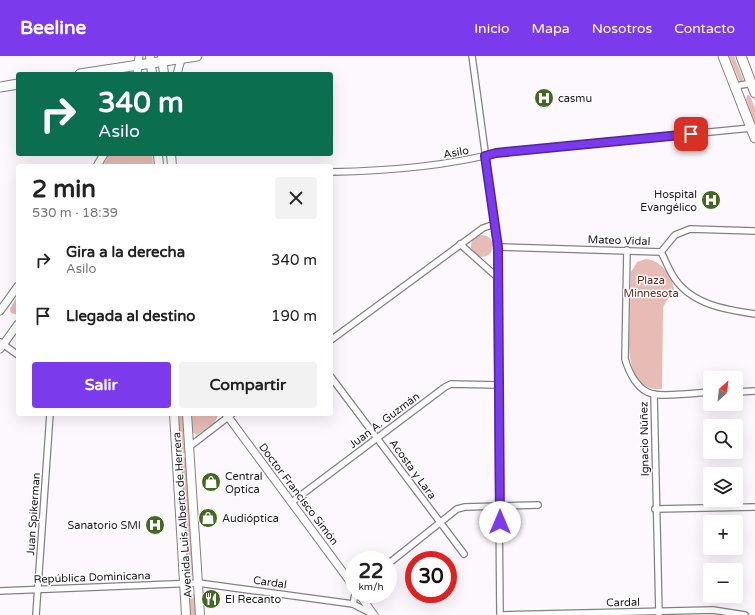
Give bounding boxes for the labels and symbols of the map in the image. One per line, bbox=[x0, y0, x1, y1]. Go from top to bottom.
hospital icon: casmu bbox=[533, 87, 555, 109]
place label: casmu bbox=[558, 92, 592, 105]
pin bbox=[674, 117, 708, 151]
street label: Asilo bbox=[442, 144, 470, 161]
place label: Hospital Evangélico bbox=[640, 188, 697, 214]
hospital icon: Hospital Evangélico bbox=[700, 189, 722, 211]
street label: Mateo Vidal bbox=[587, 233, 651, 248]
park label: Plaza Minnesota bbox=[623, 274, 679, 300]
north arrow bbox=[703, 371, 743, 411]
street label: Juan A. Guzmán bbox=[346, 390, 422, 451]
street label: Ignacio Núñez bbox=[637, 401, 652, 476]
street label: Avenida Luis Alberto de Herrera bbox=[170, 432, 195, 598]
street label: Acosta y Lara bbox=[387, 437, 439, 502]
street label: Doctor Francisco Simón bbox=[256, 441, 341, 548]
place label: Central Optica bbox=[225, 470, 263, 496]
shop icon: Central Optica bbox=[200, 471, 222, 493]
street label: Juan Spikerman bbox=[24, 472, 43, 556]
position arrow bbox=[479, 501, 521, 543]
shop icon: Audióptica bbox=[197, 507, 219, 529]
place label: Audióptica bbox=[222, 512, 279, 525]
hospital icon: Sanatorio SMI bbox=[144, 514, 166, 536]
place label: Sanatorio SMI bbox=[67, 519, 141, 532]
speed limit sign: 30 bbox=[405, 551, 457, 603]
street label: República Dominicana bbox=[33, 569, 151, 586]
street label: Cardal bbox=[252, 574, 288, 591]
restaurant icon: El Recanto bbox=[200, 588, 222, 610]
place label: El Recanto bbox=[225, 593, 281, 606]
street label: Cardal bbox=[606, 596, 640, 609]

